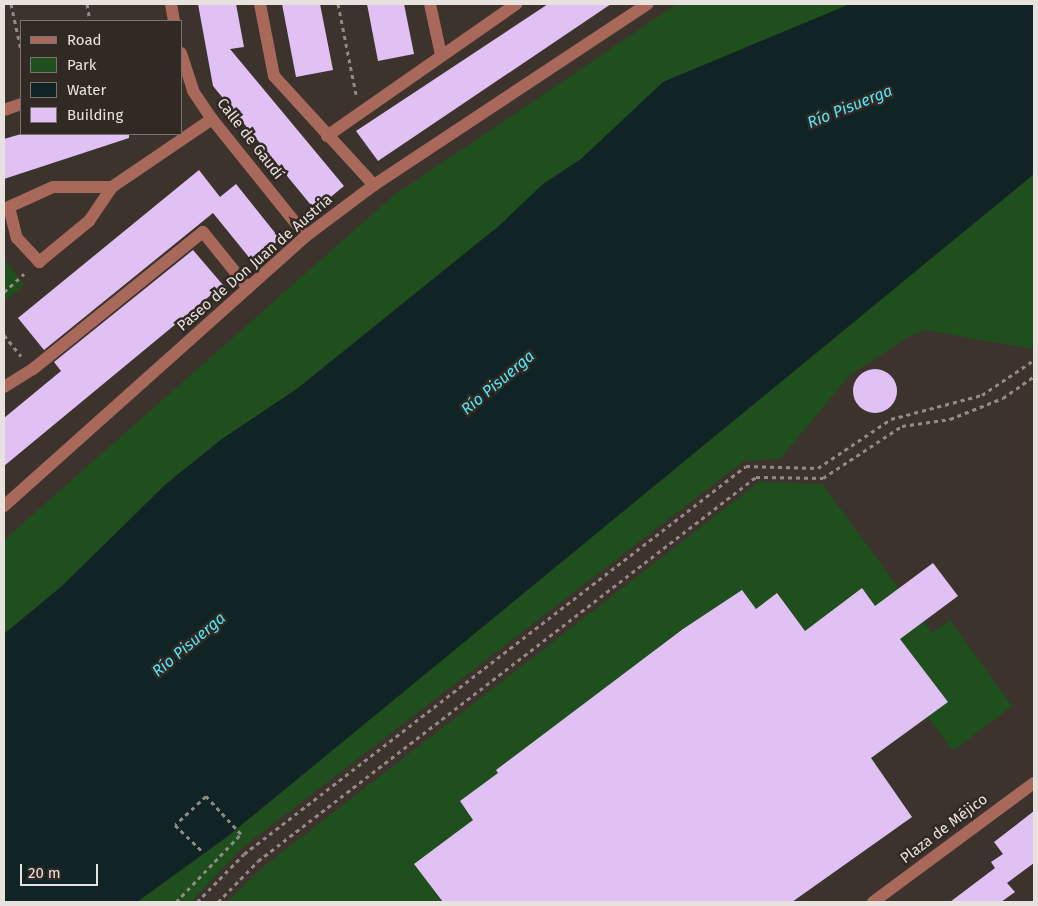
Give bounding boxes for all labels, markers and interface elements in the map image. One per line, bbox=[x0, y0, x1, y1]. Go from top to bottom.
legend bbox=[20, 20, 182, 135]
text: Road bbox=[67, 31, 102, 49]
text: Park bbox=[67, 56, 97, 74]
text: Water bbox=[67, 81, 106, 99]
water label: Río Pisuerga bbox=[805, 81, 895, 133]
street label: Calle de Gaudí bbox=[213, 95, 287, 183]
text: Building bbox=[67, 106, 123, 124]
street label: Paseo de Don Juan de Austria bbox=[174, 191, 336, 335]
water label: Río Pisuerga bbox=[457, 347, 539, 419]
water label: Río Pisuerga bbox=[148, 609, 230, 681]
street label: Plaza de Méjico bbox=[897, 790, 991, 868]
scale bar bbox=[22, 854, 100, 886]
text: 20 m bbox=[28, 864, 61, 882]

